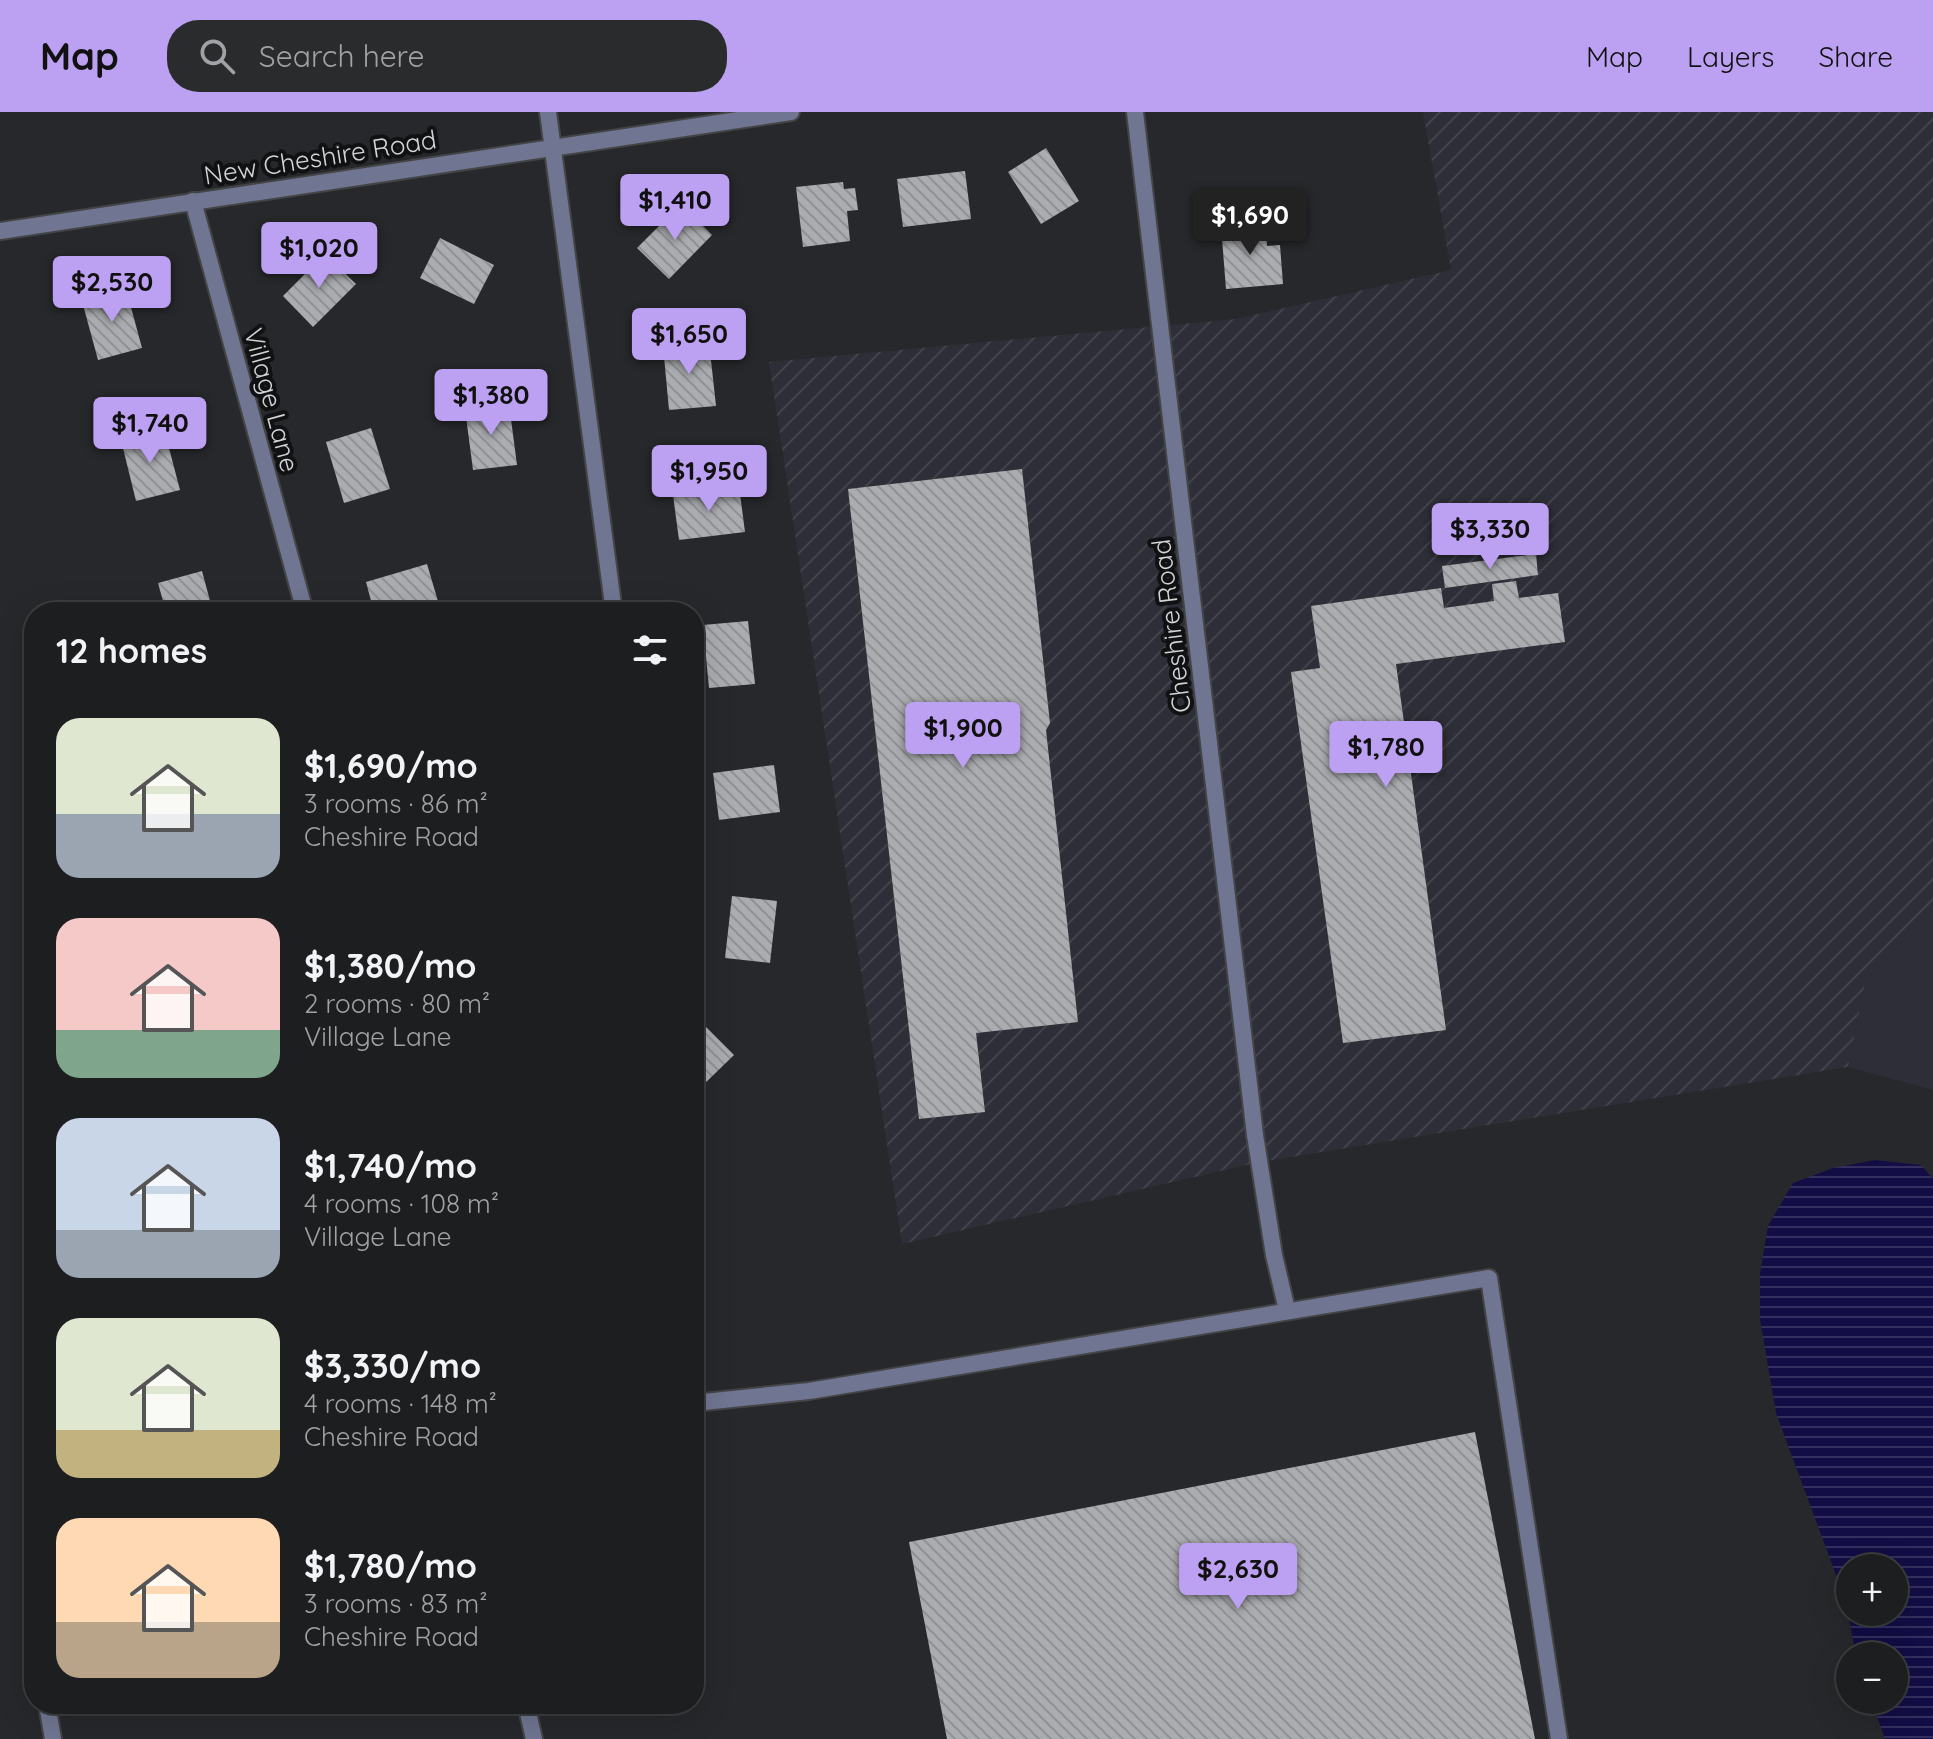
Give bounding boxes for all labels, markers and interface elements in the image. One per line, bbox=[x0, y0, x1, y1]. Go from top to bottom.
search box bbox=[167, 20, 727, 92]
text: Map bbox=[40, 32, 119, 80]
icon: search bbox=[195, 34, 239, 78]
text: Search here bbox=[259, 37, 424, 75]
text: Map bbox=[1586, 39, 1643, 74]
text: Layers bbox=[1687, 39, 1774, 74]
text: Share bbox=[1818, 39, 1893, 74]
street label: New Cheshire Road bbox=[201, 122, 439, 192]
pin: $1,410 bbox=[610, 174, 740, 242]
text: $1,410 bbox=[638, 183, 712, 216]
pin: $1,690 bbox=[1185, 189, 1315, 257]
text: $1,690 bbox=[1211, 198, 1289, 231]
pin: $1,020 bbox=[254, 222, 384, 290]
text: $1,020 bbox=[279, 231, 359, 264]
pin: $2,530 bbox=[47, 256, 177, 324]
text: $2,530 bbox=[71, 265, 153, 298]
pin: $1,650 bbox=[624, 308, 754, 376]
text: $1,650 bbox=[650, 317, 728, 350]
street label: Village Lane bbox=[237, 325, 307, 475]
pin: $1,380 bbox=[426, 369, 556, 437]
text: $1,380 bbox=[453, 378, 529, 411]
pin: $1,740 bbox=[85, 397, 215, 465]
text: $1,740 bbox=[111, 406, 189, 439]
pin: $1,950 bbox=[644, 445, 774, 513]
text: $1,950 bbox=[670, 454, 748, 487]
pin: $3,330 bbox=[1425, 503, 1555, 571]
text: $3,330 bbox=[1450, 512, 1530, 545]
street label: Cheshire Road bbox=[1144, 537, 1198, 715]
icon: filters bbox=[628, 628, 672, 672]
text: 12 homes bbox=[56, 629, 207, 672]
pin: $1,900 bbox=[898, 702, 1028, 770]
text: $1,900 bbox=[923, 711, 1003, 744]
pin: $1,780 bbox=[1321, 721, 1451, 789]
text: $1,780 bbox=[1347, 730, 1425, 763]
text: $1,690/mo bbox=[304, 744, 478, 787]
icon: home bbox=[120, 750, 216, 846]
text: 3 rooms · 86 m² bbox=[304, 787, 488, 820]
text: Cheshire Road bbox=[304, 820, 479, 853]
text: $1,380/mo bbox=[304, 944, 477, 987]
icon: home bbox=[120, 950, 216, 1046]
text: 2 rooms · 80 m² bbox=[304, 987, 490, 1020]
text: Village Lane bbox=[304, 1020, 451, 1053]
text: $1,740/mo bbox=[304, 1144, 477, 1187]
icon: home bbox=[120, 1150, 216, 1246]
text: 4 rooms · 108 m² bbox=[304, 1187, 499, 1220]
text: Village Lane bbox=[304, 1220, 451, 1253]
text: $3,330/mo bbox=[304, 1344, 481, 1387]
icon: home bbox=[120, 1350, 216, 1446]
text: 4 rooms · 148 m² bbox=[304, 1387, 497, 1420]
text: Cheshire Road bbox=[304, 1420, 479, 1453]
pin: $2,630 bbox=[1173, 1543, 1303, 1611]
text: $1,780/mo bbox=[304, 1544, 477, 1587]
icon: home bbox=[120, 1550, 216, 1646]
text: $2,630 bbox=[1197, 1552, 1279, 1585]
map controls bbox=[1836, 1554, 1908, 1714]
button: + bbox=[1836, 1554, 1908, 1626]
text: 3 rooms · 83 m² bbox=[304, 1587, 487, 1620]
text: Cheshire Road bbox=[304, 1620, 479, 1653]
button: − bbox=[1836, 1642, 1908, 1714]

